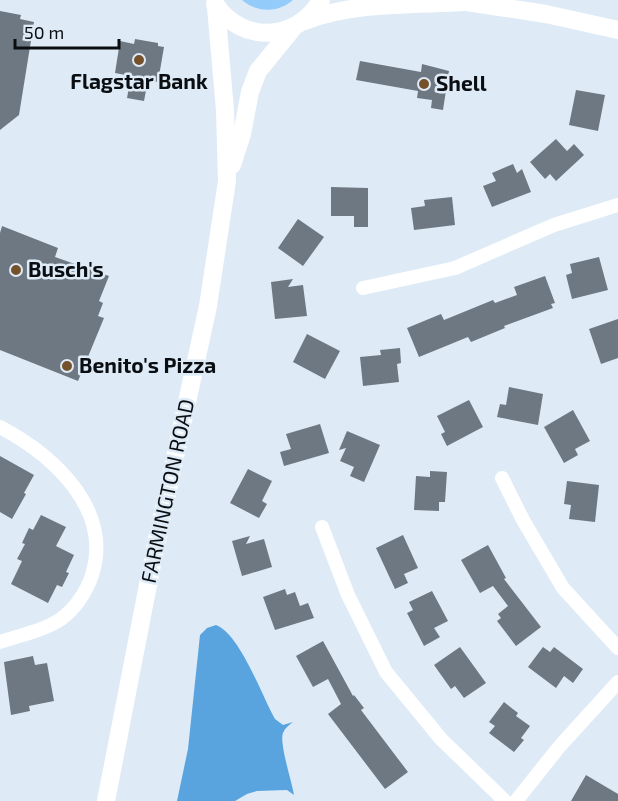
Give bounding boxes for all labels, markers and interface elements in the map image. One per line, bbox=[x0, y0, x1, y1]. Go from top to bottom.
scale bar bbox=[15, 12, 118, 50]
text: 50 m bbox=[24, 21, 64, 43]
marker: Flagstar Bank bbox=[132, 53, 146, 67]
place label: Flagstar Bank bbox=[70, 68, 208, 93]
place label: Shell bbox=[436, 70, 487, 95]
marker: Shell bbox=[417, 77, 431, 91]
place label: Busch's bbox=[28, 256, 104, 281]
marker: Busch's bbox=[9, 263, 23, 277]
place label: Benito's Pizza bbox=[79, 352, 216, 377]
marker: Benito's Pizza bbox=[60, 359, 74, 373]
street label: FARMINGTON ROAD bbox=[135, 396, 198, 585]

